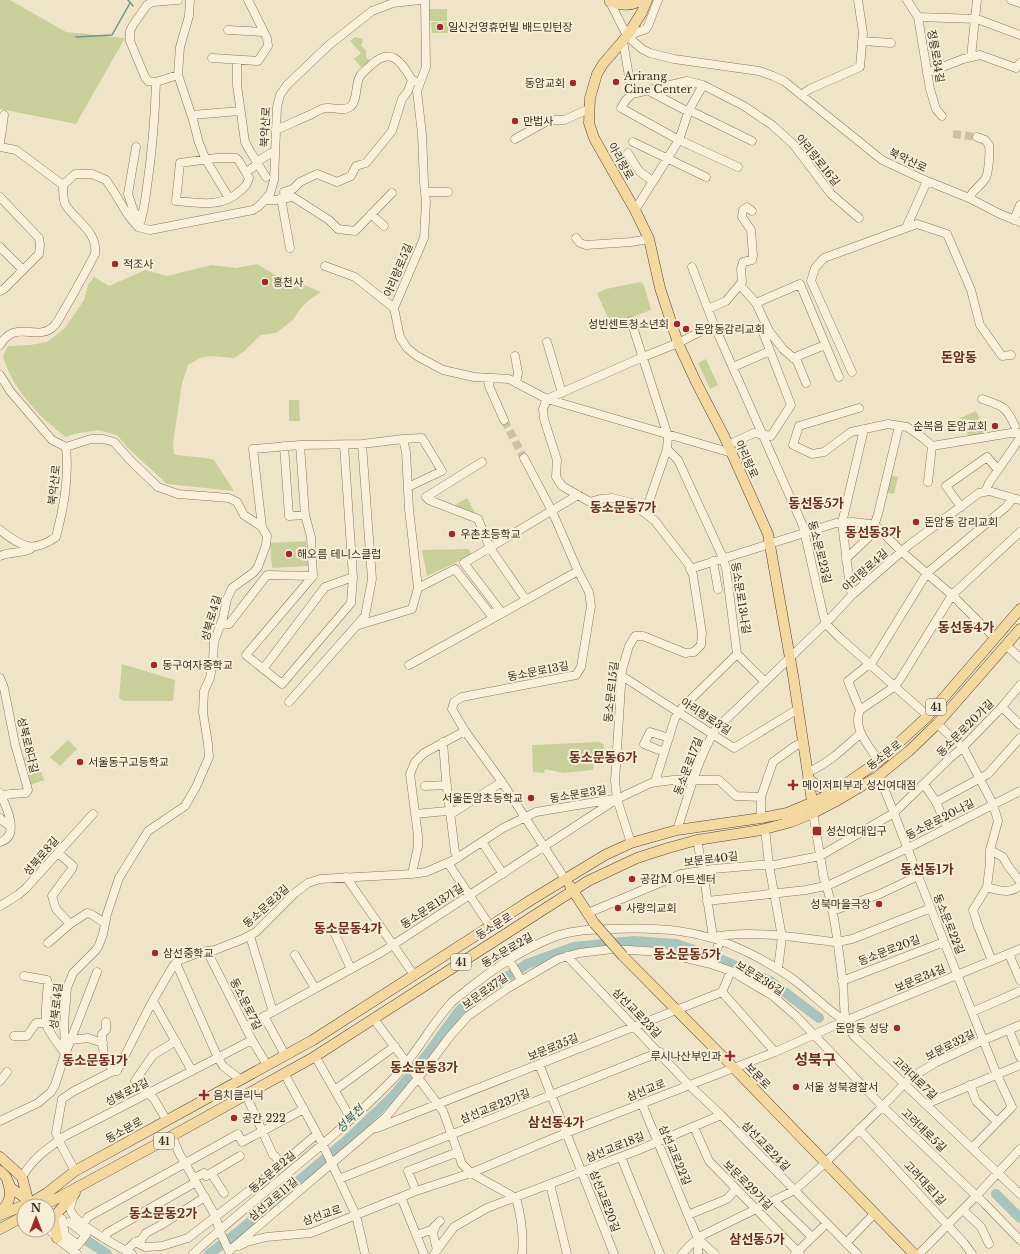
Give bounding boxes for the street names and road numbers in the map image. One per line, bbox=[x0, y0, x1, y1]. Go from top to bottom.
street label: 정릉로34길 bbox=[924, 28, 948, 84]
street label: 북악산로 bbox=[257, 106, 273, 148]
street label: 아리랑로16길 bbox=[793, 131, 843, 189]
street label: 아리랑로 bbox=[605, 140, 637, 182]
street label: 북악산로 bbox=[887, 145, 929, 175]
street label: 아리랑로5길 bbox=[380, 241, 416, 299]
street label: 아리랑로 bbox=[732, 438, 762, 480]
street label: 북악산로 bbox=[45, 464, 63, 506]
street label: 동소문로23길 bbox=[805, 519, 835, 585]
street label: 아리랑로4길 bbox=[839, 546, 891, 594]
street label: 동소문로13나길 bbox=[728, 561, 754, 635]
street label: 성북로4길 bbox=[198, 594, 224, 642]
street label: 동소문로13길 bbox=[506, 658, 570, 684]
street label: 동소문로15길 bbox=[601, 661, 621, 723]
street label: 아리랑로3길 bbox=[678, 695, 734, 737]
street label: 동소문로20가길 bbox=[933, 696, 997, 760]
road number: 41 bbox=[926, 699, 946, 715]
street label: 성북로8다길 bbox=[14, 716, 42, 774]
street label: 동소문로17길 bbox=[671, 735, 705, 797]
street label: 동소문로 bbox=[864, 737, 904, 773]
street label: 동소문로3길 bbox=[549, 783, 607, 805]
street label: 동소문로20나길 bbox=[903, 796, 977, 842]
street label: 성북로8길 bbox=[20, 834, 62, 878]
street label: 보문로40길 bbox=[683, 849, 739, 869]
street label: 동소문로13가길 bbox=[398, 880, 466, 932]
street label: 동소문로3길 bbox=[240, 882, 292, 930]
street label: 동소문로22길 bbox=[930, 892, 968, 956]
street label: 동소문로 bbox=[473, 909, 515, 943]
street label: 동소문로2길 bbox=[479, 930, 535, 970]
street label: 동소문로20길 bbox=[856, 932, 922, 968]
road number: 41 bbox=[451, 954, 471, 970]
street label: 보문로36길 bbox=[733, 958, 787, 998]
street label: 보문로34길 bbox=[893, 961, 947, 995]
street label: 보문로37길 bbox=[459, 970, 511, 1012]
street label: 동소문로7길 bbox=[227, 976, 265, 1032]
street label: 성북로4길 bbox=[47, 982, 65, 1030]
street label: 삼선교로23길 bbox=[610, 985, 664, 1041]
street label: 보문로32길 bbox=[923, 1026, 977, 1064]
street label: 보문로35길 bbox=[526, 1030, 580, 1064]
street label: 고려대로7길 bbox=[890, 1053, 940, 1103]
street label: 보문로 bbox=[742, 1060, 774, 1092]
street label: 성북로2길 bbox=[103, 1075, 151, 1109]
street label: 삼선교로 bbox=[625, 1076, 667, 1104]
street label: 삼선교로23가길 bbox=[458, 1086, 532, 1126]
street label: 고려대로5길 bbox=[899, 1105, 949, 1155]
street label: 동소문로 bbox=[103, 1114, 145, 1146]
street label: 삼선교로24길 bbox=[739, 1118, 793, 1174]
street label: 삼선교로22길 bbox=[656, 1123, 694, 1187]
street label: 삼선교로18길 bbox=[584, 1129, 646, 1165]
road number: 41 bbox=[154, 1133, 174, 1149]
street label: 동소문로2길 bbox=[246, 1148, 298, 1196]
street label: 보문로29가길 bbox=[720, 1157, 776, 1213]
street label: 고려대로1길 bbox=[901, 1158, 949, 1208]
street label: 삼선교로20길 bbox=[587, 1168, 623, 1234]
street label: 삼선교로11길 bbox=[245, 1174, 301, 1224]
street label: 삼선교로 bbox=[301, 1202, 343, 1228]

